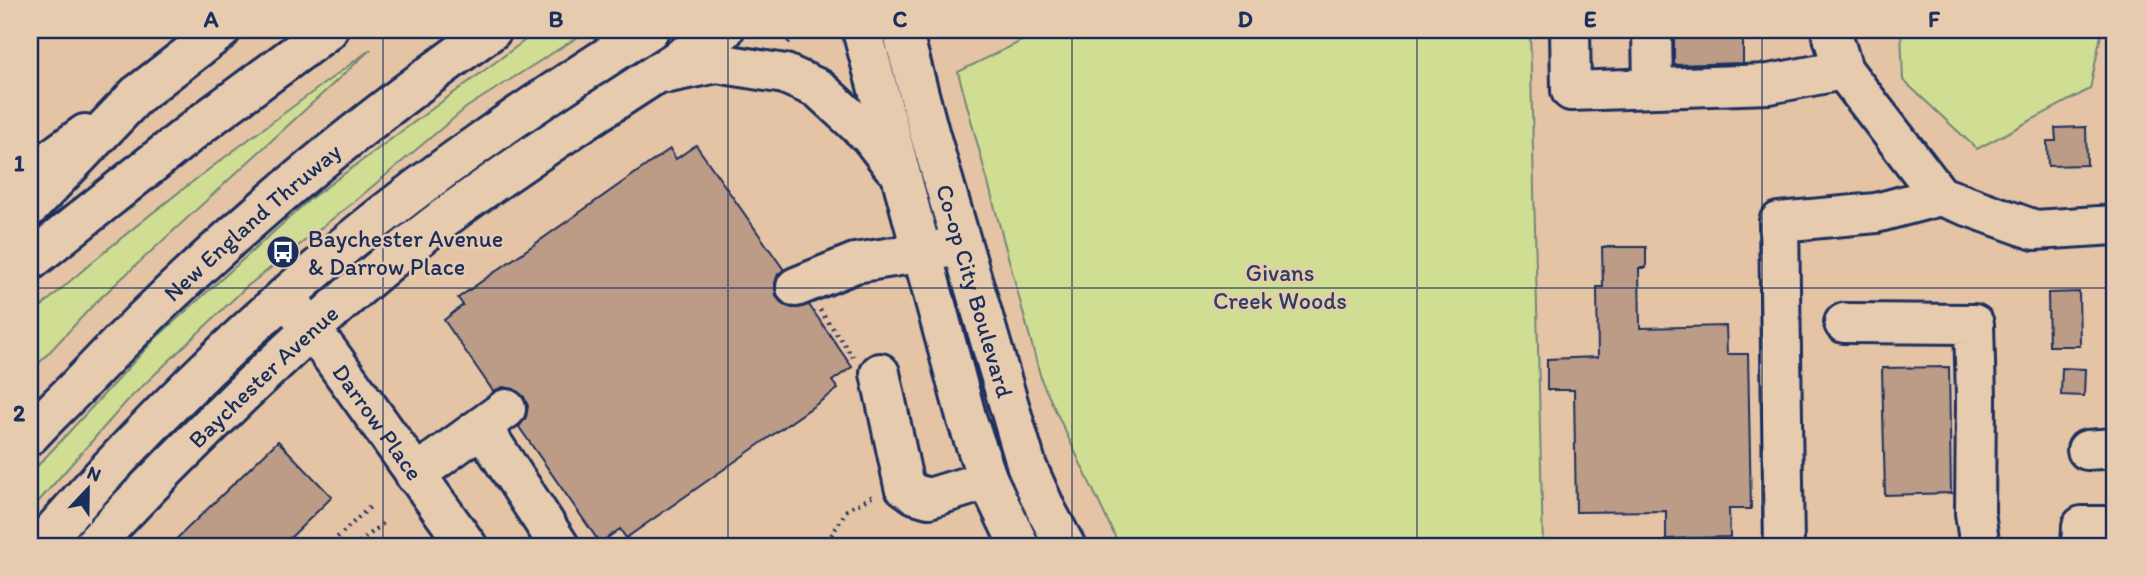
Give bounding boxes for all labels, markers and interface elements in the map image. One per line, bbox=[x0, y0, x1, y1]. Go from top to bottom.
text: A bbox=[203, 5, 219, 33]
text: B bbox=[549, 5, 564, 33]
text: C bbox=[893, 5, 908, 33]
text: D bbox=[1237, 5, 1253, 33]
text: E bbox=[1584, 5, 1597, 33]
text: F bbox=[1928, 5, 1941, 33]
street label: New England Thruway bbox=[157, 136, 346, 307]
text: 1 bbox=[14, 149, 25, 177]
street label: Co-op City Boulevard bbox=[931, 181, 1020, 401]
place label: Baychester Avenue & Darrow Place bbox=[308, 224, 503, 281]
bus stop icon: Baychester Avenue & Darrow Place bbox=[264, 233, 302, 271]
park label: Givans Creek Woods bbox=[1213, 258, 1347, 315]
street label: Baychester Avenue bbox=[182, 298, 344, 454]
street label: Darrow Place bbox=[327, 358, 430, 486]
text: 2 bbox=[13, 399, 26, 427]
north arrow bbox=[52, 454, 122, 524]
text: N bbox=[84, 461, 104, 487]

